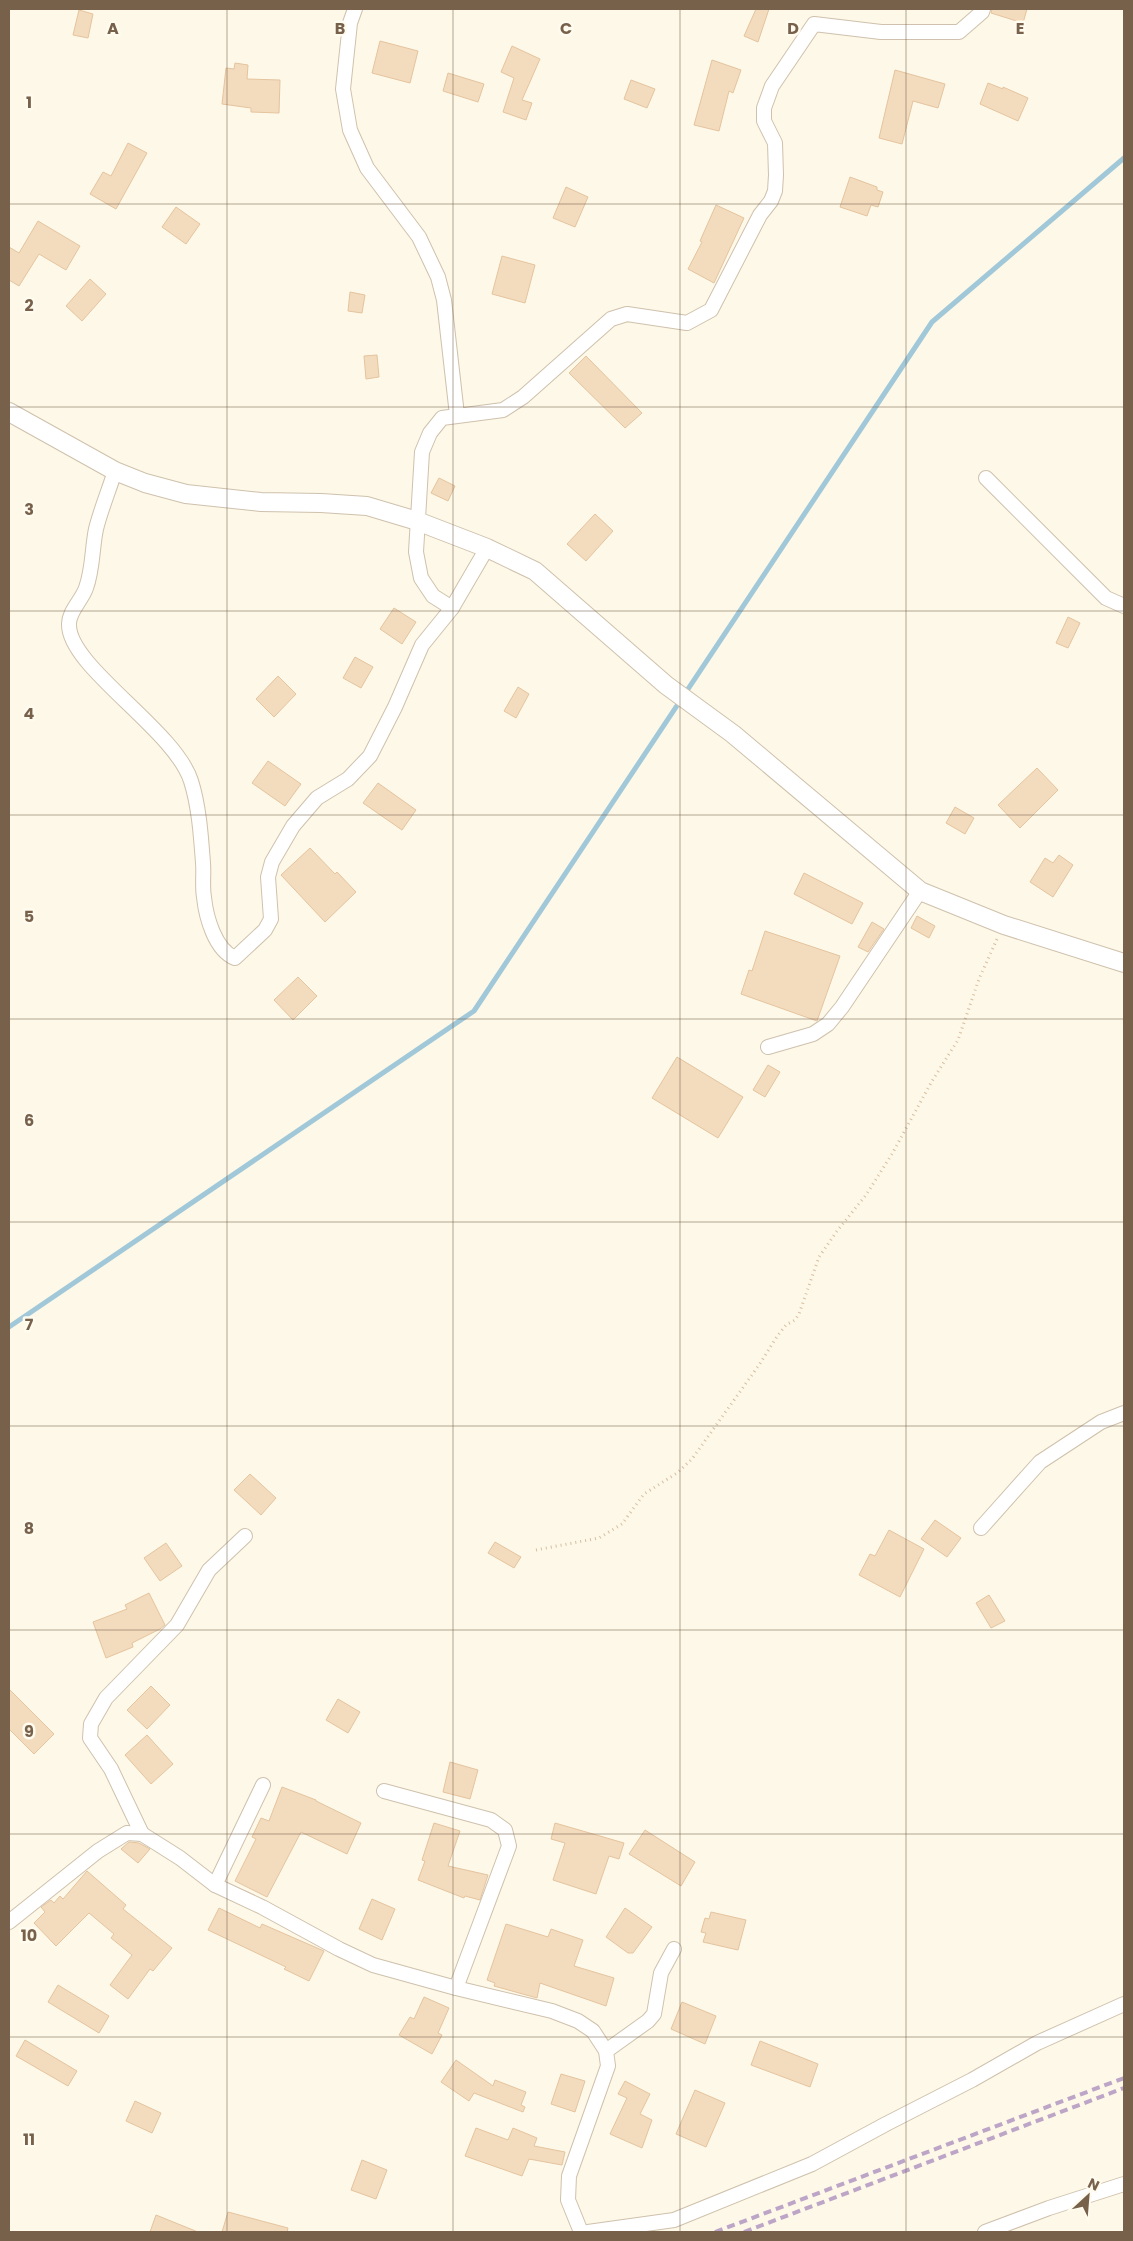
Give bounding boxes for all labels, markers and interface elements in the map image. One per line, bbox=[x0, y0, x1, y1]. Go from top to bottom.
text: A bbox=[107, 17, 119, 40]
text: B bbox=[335, 17, 345, 40]
text: C bbox=[560, 17, 572, 40]
text: D bbox=[787, 17, 799, 40]
text: E bbox=[1016, 17, 1024, 40]
text: 1 bbox=[26, 91, 32, 114]
text: 2 bbox=[24, 294, 34, 317]
text: 3 bbox=[24, 498, 34, 521]
text: 4 bbox=[24, 702, 35, 725]
text: 5 bbox=[24, 905, 34, 928]
text: 6 bbox=[24, 1109, 34, 1132]
text: 7 bbox=[25, 1313, 34, 1336]
text: 8 bbox=[24, 1517, 34, 1540]
text: 9 bbox=[24, 1720, 34, 1743]
text: 10 bbox=[21, 1924, 37, 1947]
text: 11 bbox=[23, 2128, 35, 2151]
north arrow bbox=[1063, 2171, 1113, 2221]
text: N bbox=[1085, 2173, 1103, 2196]

